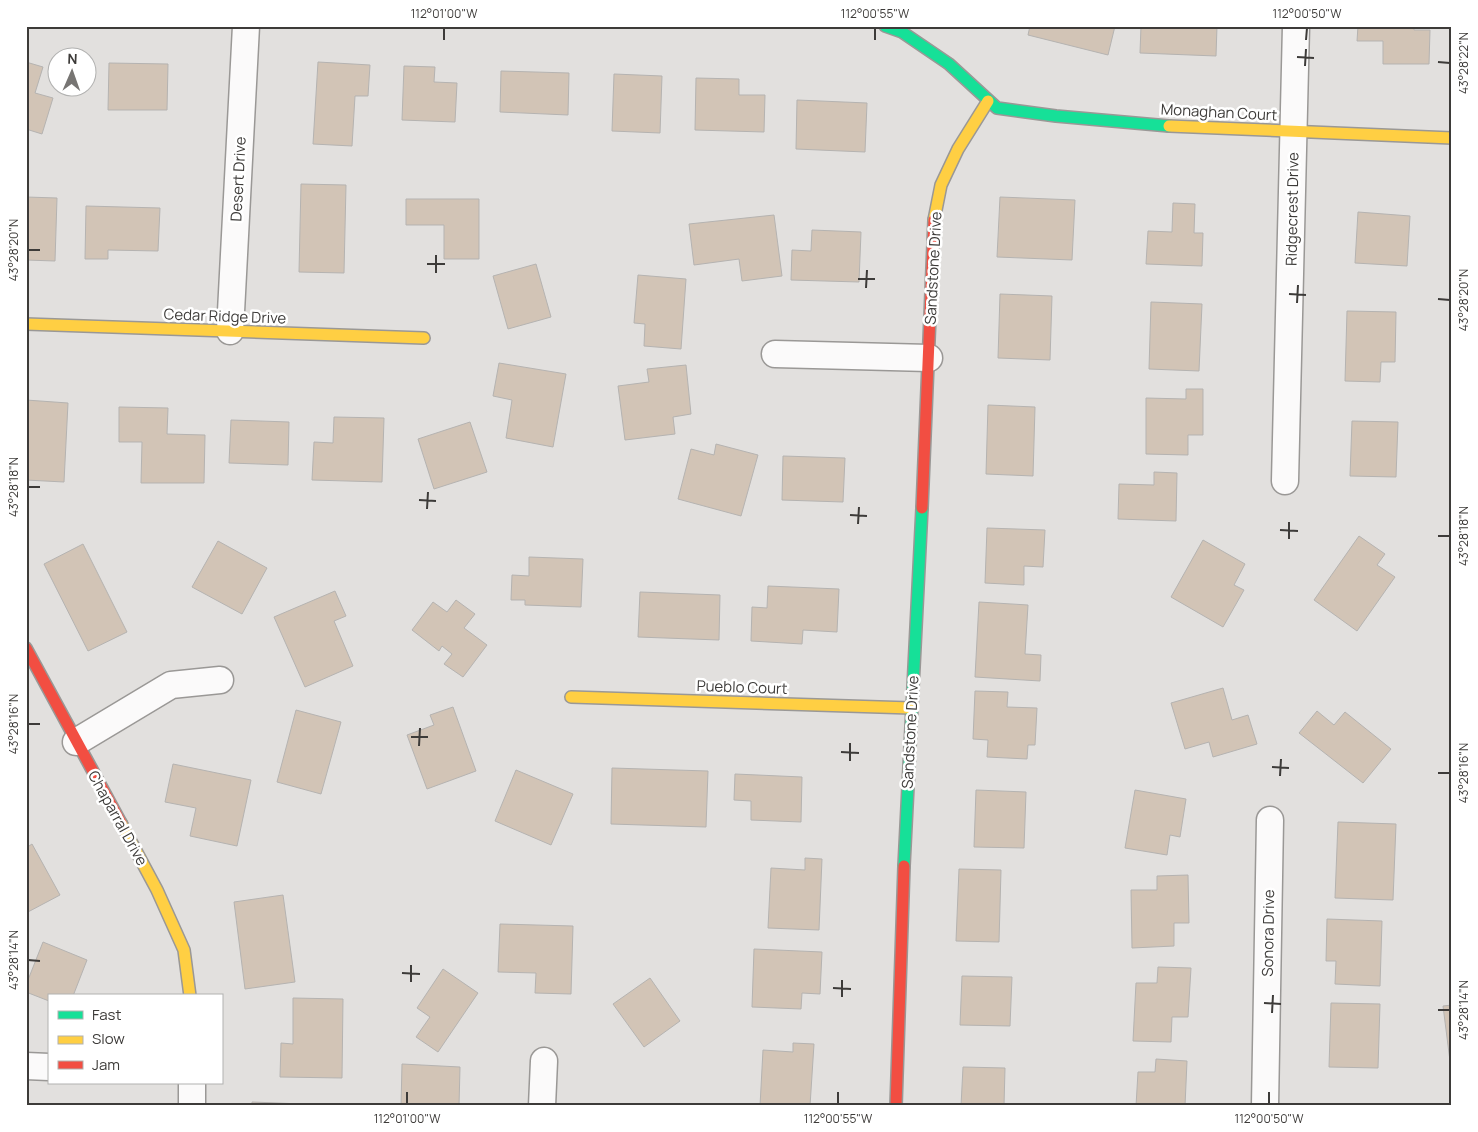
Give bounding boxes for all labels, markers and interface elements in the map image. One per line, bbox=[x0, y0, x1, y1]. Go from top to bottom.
text: 112°01'00"W bbox=[411, 5, 478, 22]
text: 112°00'55"W bbox=[841, 5, 910, 22]
text: 112°00'50"W bbox=[1273, 5, 1342, 22]
text: 43°28'22"N bbox=[1455, 32, 1472, 94]
north arrow bbox=[48, 48, 98, 98]
text: N bbox=[67, 49, 78, 68]
street label: Monaghan Court bbox=[1160, 98, 1278, 126]
street label: Desert Drive bbox=[225, 136, 251, 222]
street label: Ridgecrest Drive bbox=[1281, 152, 1303, 266]
street label: Sandstone Drive bbox=[920, 211, 946, 325]
text: 43°28'20"N bbox=[5, 219, 22, 281]
text: 43°28'20"N bbox=[1455, 269, 1472, 331]
street label: Cedar Ridge Drive bbox=[163, 303, 287, 329]
text: 43°28'18"N bbox=[5, 457, 22, 517]
text: 43°28'18"N bbox=[1455, 506, 1472, 566]
street label: Pueblo Court bbox=[696, 675, 788, 699]
street label: Sandstone Drive bbox=[897, 675, 923, 789]
text: 43°28'16"N bbox=[5, 694, 22, 754]
text: 43°28'16"N bbox=[1455, 743, 1472, 803]
street label: Chaparral Drive bbox=[83, 767, 153, 869]
street label: Sonora Drive bbox=[1257, 889, 1279, 977]
text: 43°28'14"N bbox=[5, 930, 22, 990]
text: 43°28'14"N bbox=[1455, 980, 1472, 1040]
legend bbox=[48, 994, 222, 1084]
text: Fast bbox=[92, 1004, 121, 1025]
text: Slow bbox=[92, 1028, 125, 1049]
text: Jam bbox=[92, 1054, 120, 1075]
text: 112°01'00"W bbox=[374, 1110, 441, 1127]
text: 112°00'55"W bbox=[804, 1110, 873, 1127]
text: 112°00'50"W bbox=[1235, 1110, 1304, 1127]

